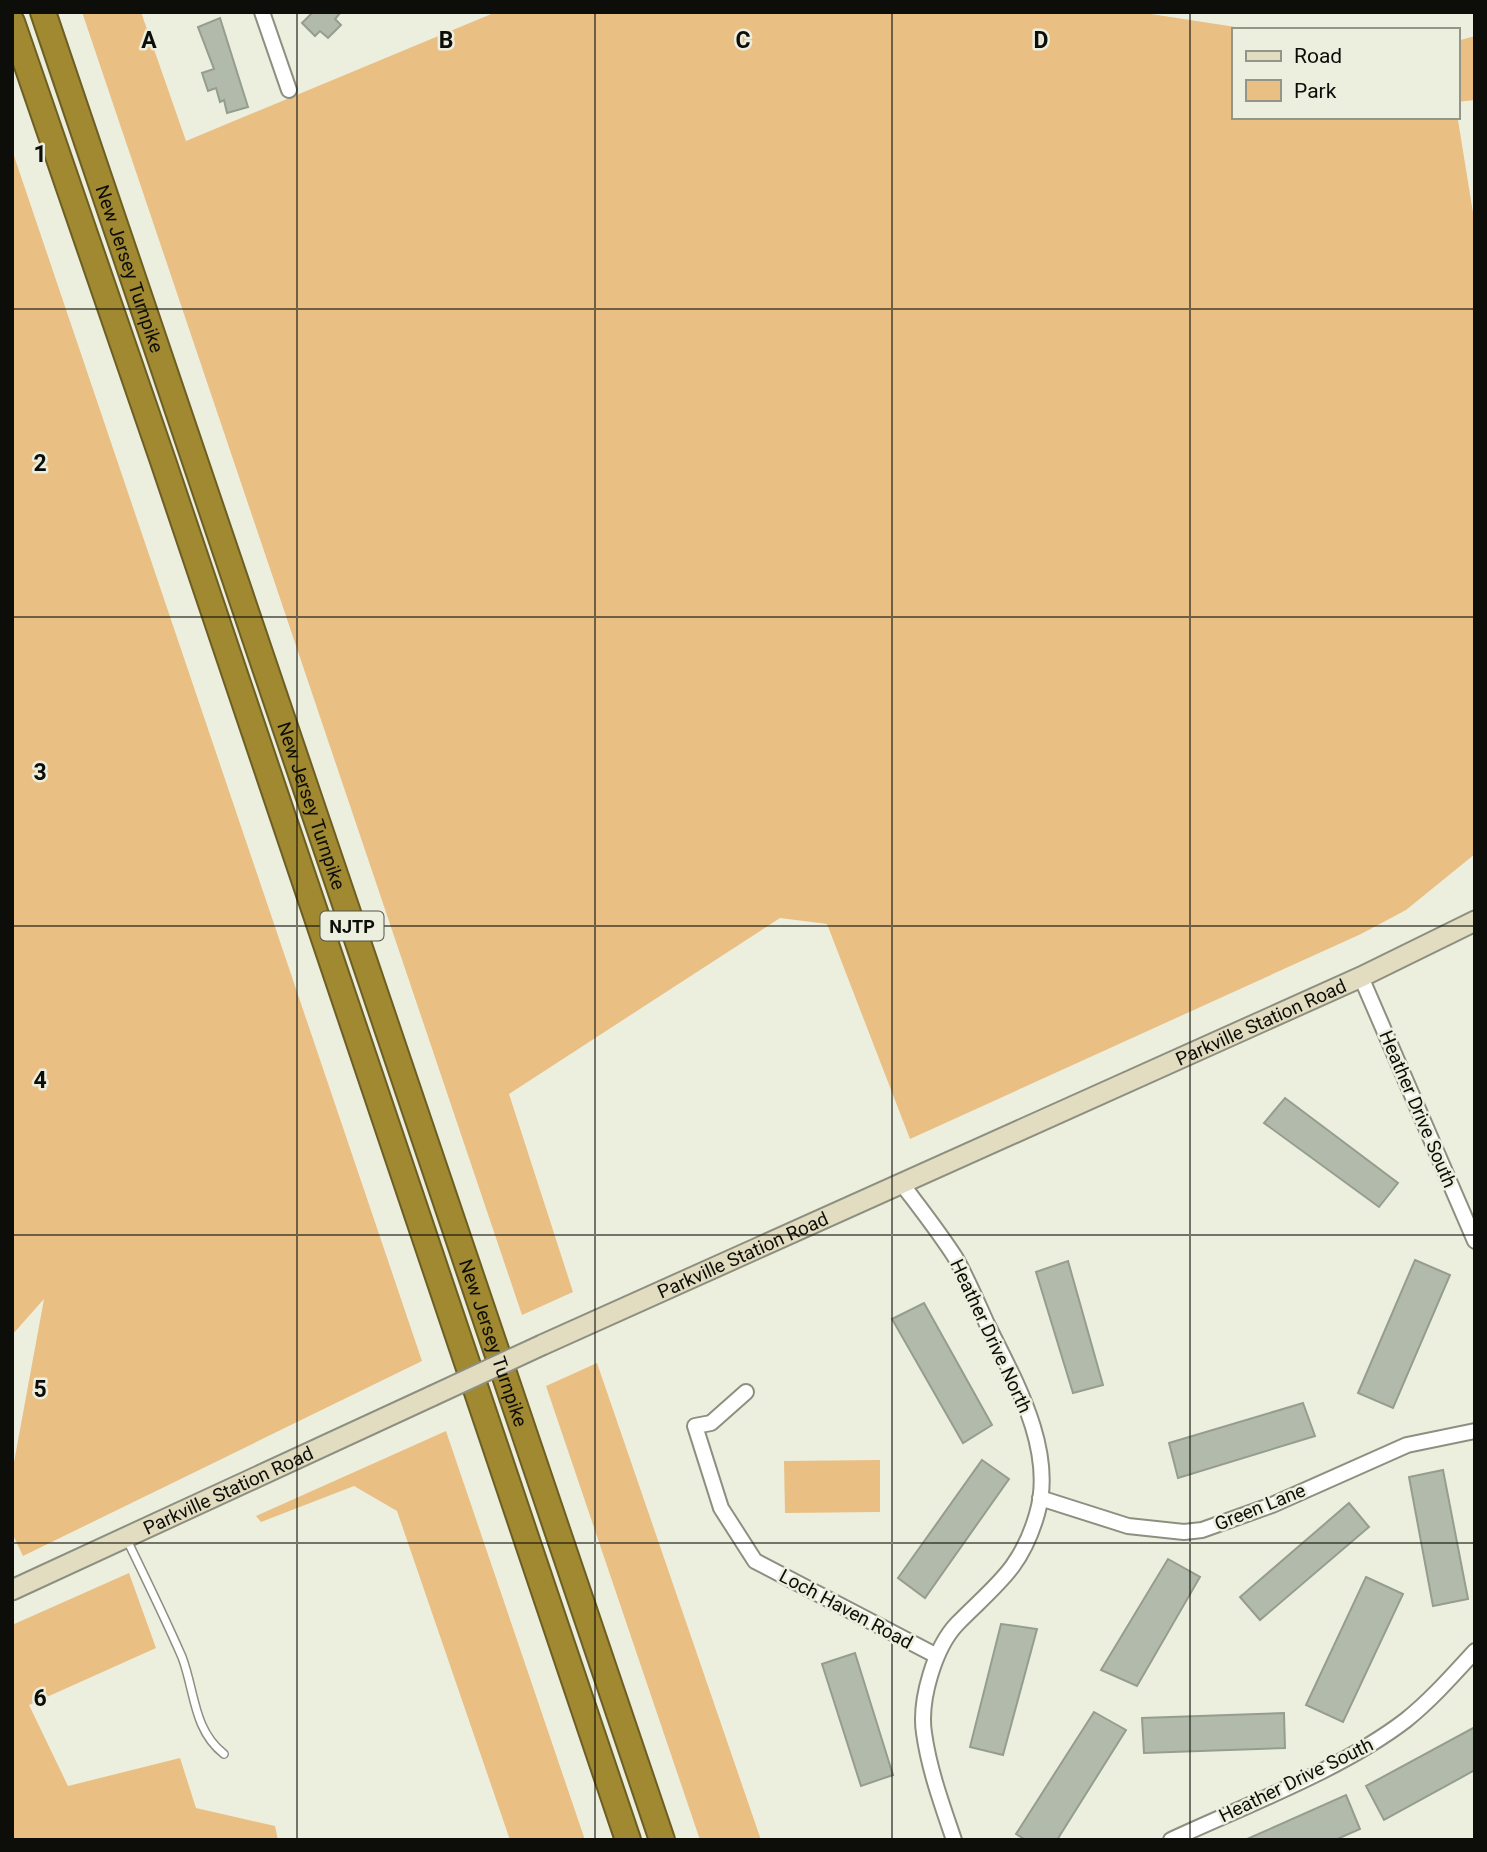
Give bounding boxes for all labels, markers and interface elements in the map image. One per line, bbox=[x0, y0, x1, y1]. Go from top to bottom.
text: A bbox=[141, 27, 157, 54]
text: B bbox=[439, 27, 453, 54]
text: C bbox=[735, 27, 751, 54]
text: D bbox=[1034, 27, 1048, 54]
legend bbox=[1232, 28, 1459, 119]
text: Road bbox=[1294, 44, 1342, 68]
text: Park bbox=[1294, 79, 1337, 103]
text: 1 bbox=[33, 141, 47, 168]
street label: New Jersey Turnpike bbox=[91, 182, 169, 355]
text: 2 bbox=[33, 450, 47, 477]
street label: New Jersey Turnpike bbox=[273, 719, 351, 893]
text: 3 bbox=[33, 759, 47, 786]
road number: NJTP bbox=[320, 911, 384, 940]
street label: Parkville Station Road bbox=[1172, 974, 1350, 1070]
street label: Heather Drive South bbox=[1374, 1027, 1462, 1191]
text: 4 bbox=[33, 1067, 47, 1094]
street label: Parkville Station Road bbox=[654, 1207, 832, 1303]
street label: Heather Drive North bbox=[945, 1255, 1037, 1417]
street label: New Jersey Turnpike bbox=[455, 1256, 533, 1430]
text: 5 bbox=[33, 1376, 47, 1403]
street label: Parkville Station Road bbox=[139, 1441, 317, 1539]
street label: Green Lane bbox=[1211, 1478, 1309, 1536]
street label: Loch Haven Road bbox=[775, 1564, 917, 1654]
text: 6 bbox=[33, 1685, 47, 1712]
street label: Heather Drive South bbox=[1215, 1733, 1377, 1827]

